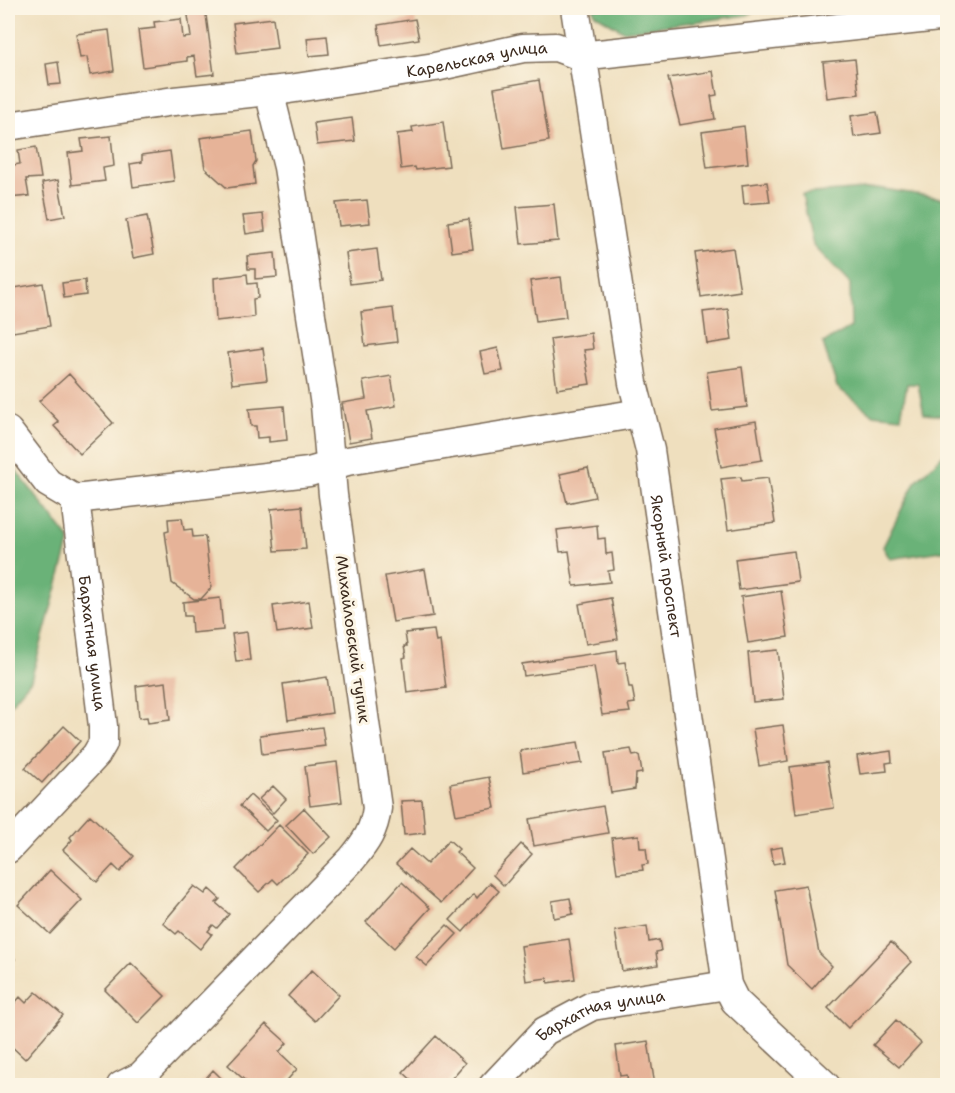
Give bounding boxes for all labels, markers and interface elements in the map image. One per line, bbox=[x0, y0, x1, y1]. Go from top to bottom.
street label: Карельская улица bbox=[405, 37, 548, 82]
street label: Якорный проспект bbox=[646, 493, 688, 640]
street label: Михайловский тупик bbox=[331, 554, 375, 725]
street label: Бархатная улица bbox=[74, 574, 112, 712]
street label: Бархатная улица bbox=[530, 984, 666, 1046]

